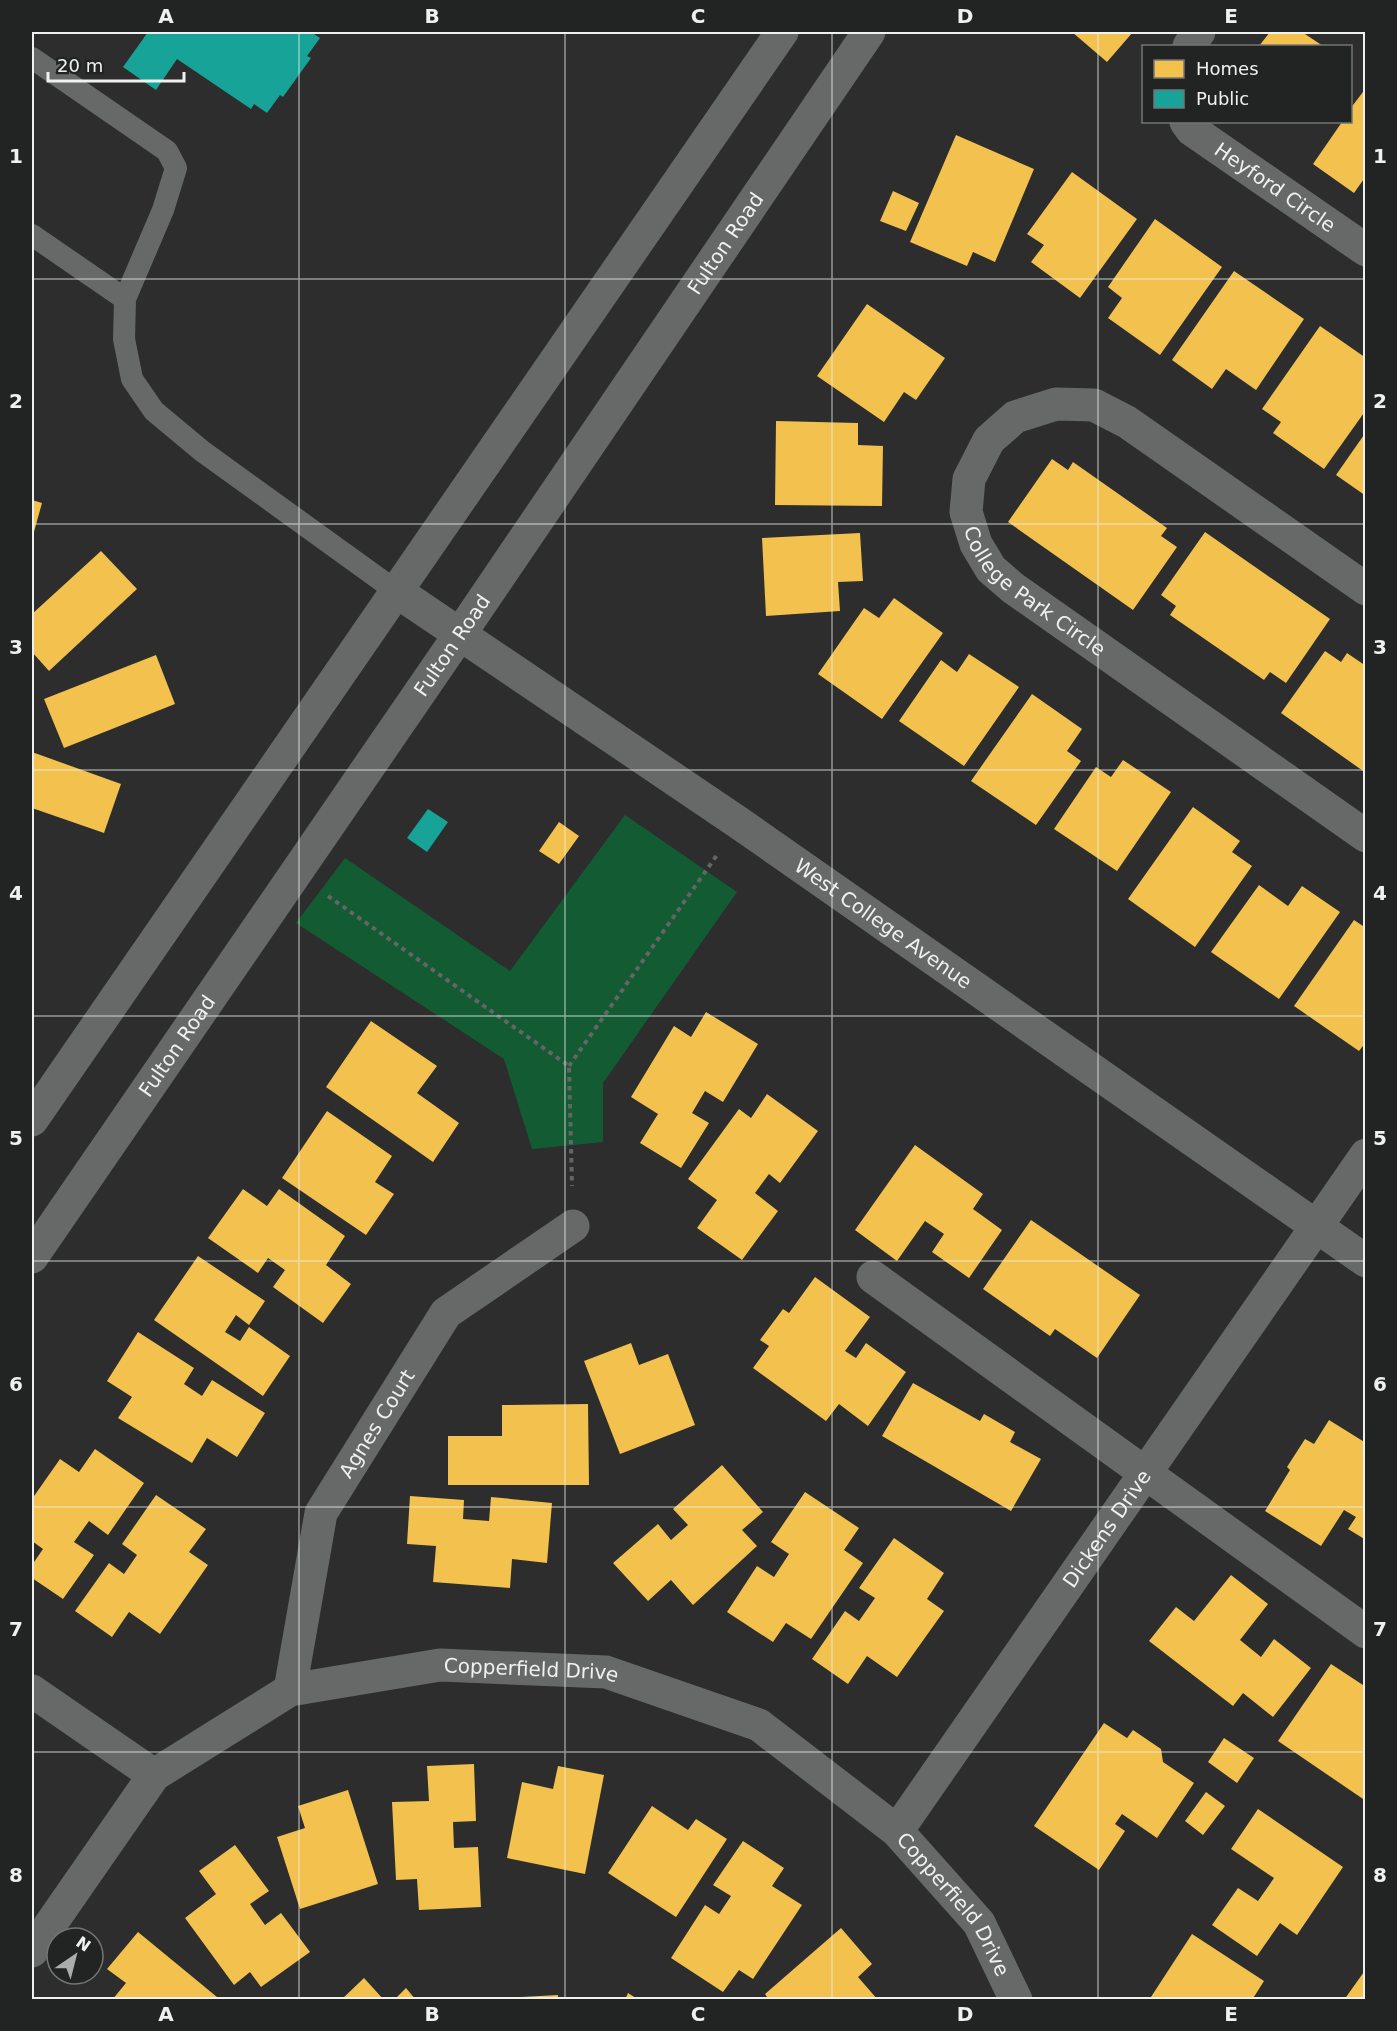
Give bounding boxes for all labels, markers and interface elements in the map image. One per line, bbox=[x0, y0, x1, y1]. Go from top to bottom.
text: A bbox=[158, 4, 174, 28]
text: B bbox=[424, 4, 440, 28]
text: C bbox=[691, 4, 705, 28]
text: D bbox=[957, 4, 973, 28]
text: E bbox=[1224, 4, 1238, 28]
scale bar bbox=[48, 45, 184, 83]
legend bbox=[1142, 45, 1352, 123]
text: 20 m bbox=[57, 55, 103, 76]
text: Homes bbox=[1196, 58, 1259, 79]
text: Public bbox=[1196, 88, 1249, 109]
street label: Heyford Circle bbox=[1210, 137, 1340, 237]
text: 1 bbox=[9, 144, 23, 168]
text: 1 bbox=[1373, 144, 1387, 168]
street label: Fulton Road bbox=[682, 188, 768, 299]
text: 2 bbox=[9, 389, 23, 413]
text: 2 bbox=[1373, 389, 1387, 413]
street label: College Park Circle bbox=[959, 523, 1110, 661]
street label: Fulton Road bbox=[409, 590, 495, 701]
text: 3 bbox=[9, 635, 23, 659]
text: 3 bbox=[1373, 635, 1387, 659]
street label: West College Avenue bbox=[790, 854, 977, 994]
text: 4 bbox=[9, 881, 23, 905]
text: 4 bbox=[1373, 881, 1387, 905]
street label: Fulton Road bbox=[134, 991, 220, 1101]
text: 5 bbox=[9, 1126, 23, 1150]
text: 5 bbox=[1373, 1126, 1387, 1150]
street label: Agnes Court bbox=[334, 1365, 420, 1482]
text: 6 bbox=[9, 1372, 23, 1396]
text: 6 bbox=[1373, 1372, 1387, 1396]
street label: Dickens Drive bbox=[1058, 1465, 1156, 1592]
text: 7 bbox=[9, 1617, 23, 1641]
text: 7 bbox=[1373, 1617, 1387, 1641]
street label: Copperfield Drive bbox=[443, 1653, 622, 1688]
street label: Copperfield Drive bbox=[892, 1827, 1015, 1980]
text: 8 bbox=[9, 1863, 23, 1887]
text: 8 bbox=[1373, 1863, 1387, 1887]
north arrow bbox=[45, 1926, 105, 1986]
text: N bbox=[72, 1933, 94, 1956]
text: A bbox=[158, 2002, 174, 2026]
text: B bbox=[424, 2002, 440, 2026]
text: C bbox=[691, 2002, 705, 2026]
text: D bbox=[957, 2002, 973, 2026]
text: E bbox=[1224, 2002, 1238, 2026]

